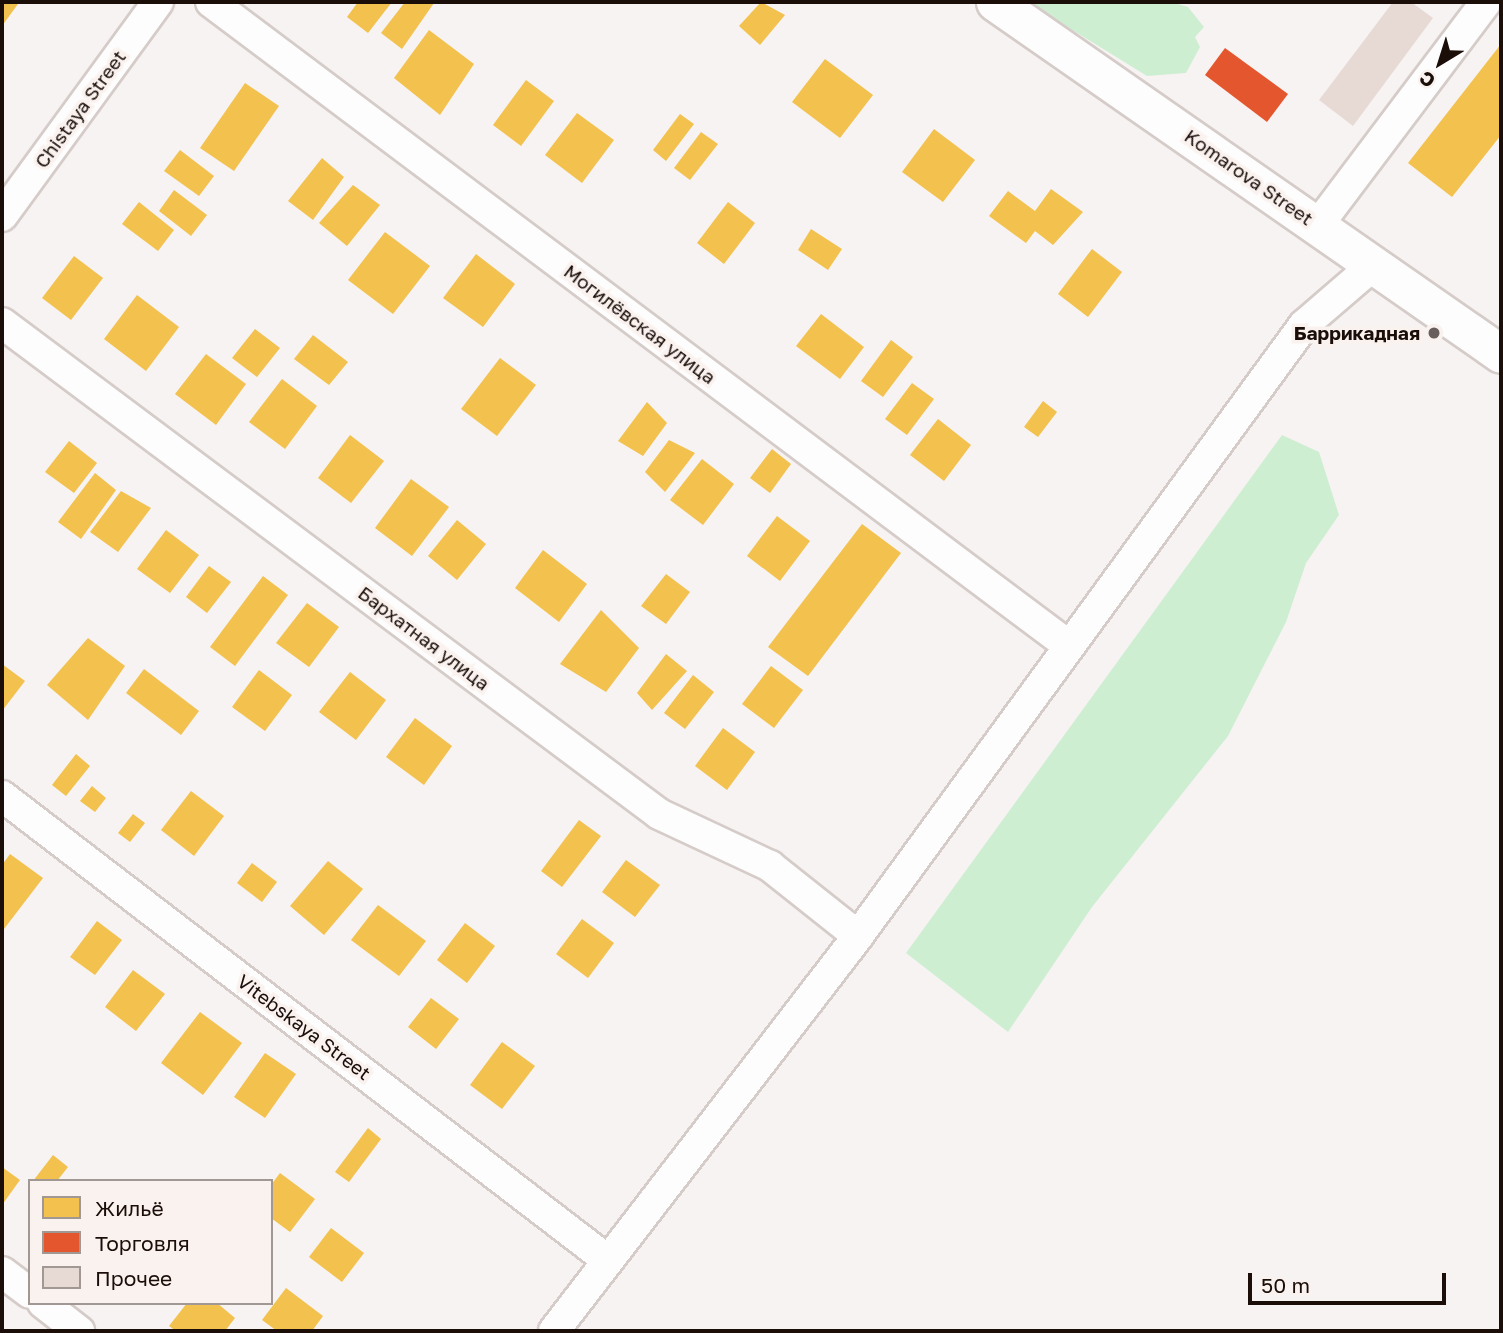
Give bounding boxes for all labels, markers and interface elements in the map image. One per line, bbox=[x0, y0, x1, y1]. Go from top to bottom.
north arrow bbox=[1405, 28, 1475, 98]
street label: Chistaya Street bbox=[30, 46, 130, 172]
text: С bbox=[1414, 67, 1439, 93]
street label: Komarova Street bbox=[1180, 124, 1318, 230]
street label: Могилёвская улица bbox=[560, 260, 720, 388]
place label: Баррикадная bbox=[1294, 322, 1420, 344]
marker: Баррикадная bbox=[1426, 325, 1442, 341]
street label: Бархатная улица bbox=[354, 581, 494, 695]
street label: Vitebskaya Street bbox=[233, 969, 375, 1085]
legend bbox=[28, 1179, 273, 1305]
text: Жильё bbox=[95, 1195, 164, 1221]
text: Торговля bbox=[95, 1230, 190, 1256]
scale bar bbox=[1251, 1260, 1449, 1304]
text: Прочее bbox=[95, 1265, 172, 1291]
text: 50 m bbox=[1261, 1272, 1310, 1298]

